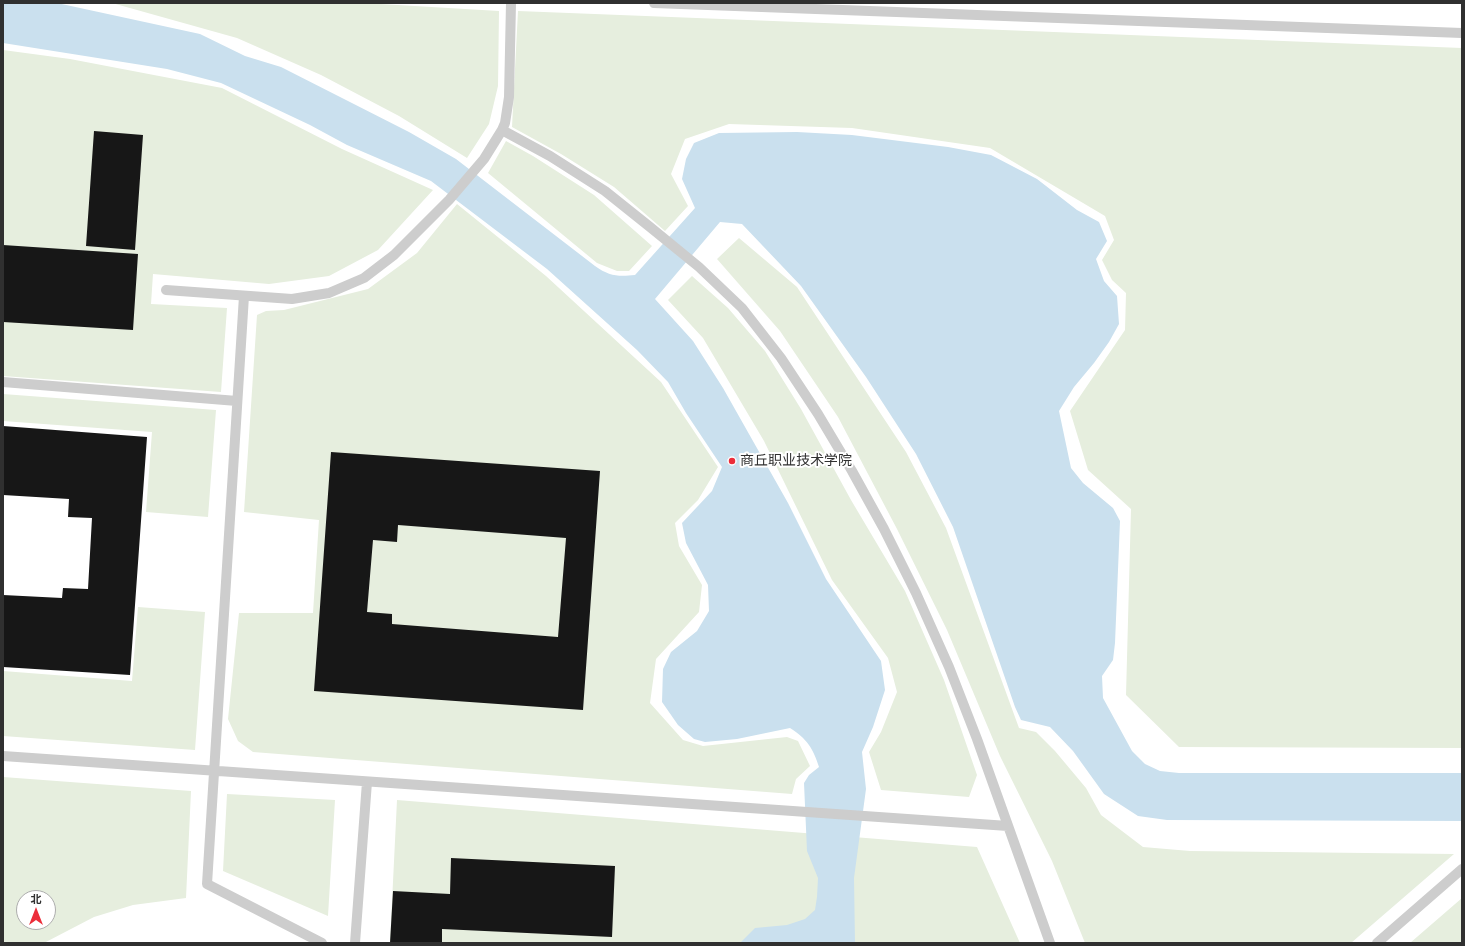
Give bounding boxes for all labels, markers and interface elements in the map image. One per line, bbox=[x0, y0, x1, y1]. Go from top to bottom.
place label: 商丘职业技术学院 bbox=[740, 453, 852, 469]
marker: 商丘职业技术学院 bbox=[727, 456, 737, 466]
north arrow bbox=[16, 890, 56, 930]
text: 北 bbox=[31, 891, 42, 906]

